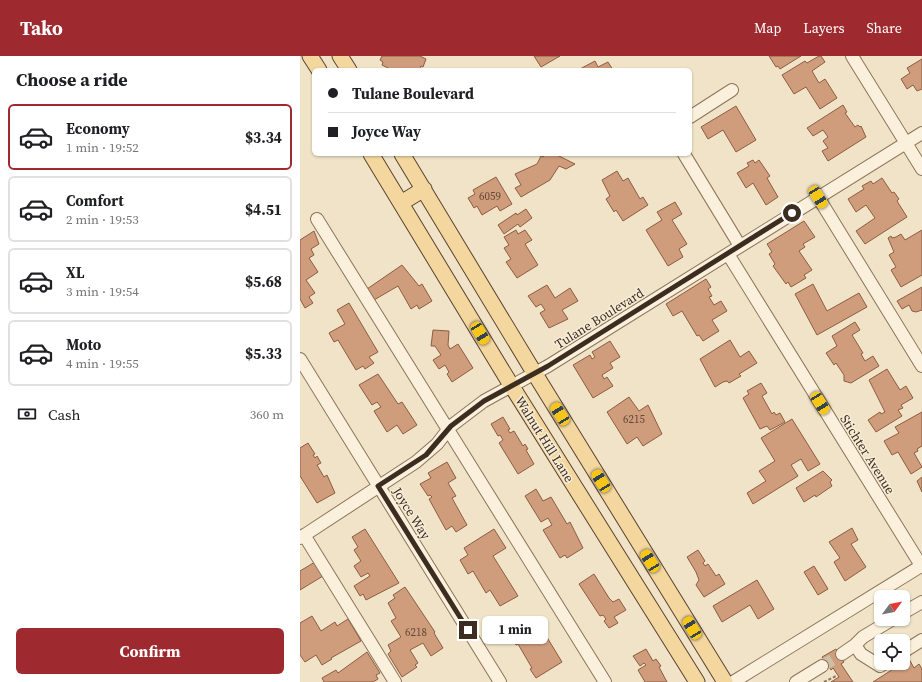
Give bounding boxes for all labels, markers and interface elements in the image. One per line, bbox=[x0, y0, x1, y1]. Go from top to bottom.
text: Tako bbox=[20, 15, 63, 41]
text: Map bbox=[754, 18, 781, 38]
text: Layers bbox=[803, 18, 845, 38]
text: Share bbox=[867, 18, 902, 38]
text: Choose a ride bbox=[16, 67, 128, 92]
text: Tulane Boulevard bbox=[352, 83, 474, 104]
text: Economy bbox=[66, 118, 130, 139]
icon: car bbox=[18, 119, 54, 155]
text: Joyce Way bbox=[352, 121, 421, 142]
text: $3.34 bbox=[245, 127, 282, 148]
text: 1 min · 19:52 bbox=[66, 139, 139, 156]
car bbox=[807, 184, 829, 210]
house number: 6059 bbox=[479, 189, 501, 204]
text: Comfort bbox=[66, 190, 124, 211]
icon: car bbox=[18, 191, 54, 227]
text: $4.51 bbox=[245, 199, 282, 220]
route start bbox=[783, 204, 801, 222]
text: 2 min · 19:53 bbox=[66, 211, 139, 228]
text: XL bbox=[66, 262, 85, 283]
icon: car bbox=[18, 263, 54, 299]
text: $5.68 bbox=[245, 271, 282, 292]
text: 3 min · 19:54 bbox=[66, 283, 139, 300]
street label: Tulane Boulevard bbox=[552, 284, 647, 353]
car bbox=[469, 320, 491, 346]
text: Moto bbox=[66, 334, 101, 355]
icon: car bbox=[18, 335, 54, 371]
text: $5.33 bbox=[245, 343, 282, 364]
text: 4 min · 19:55 bbox=[66, 355, 139, 372]
car bbox=[809, 390, 831, 416]
street label: Walnut Hill Lane bbox=[511, 393, 578, 486]
car bbox=[549, 401, 571, 427]
icon: cash bbox=[16, 403, 38, 425]
text: Cash bbox=[48, 404, 80, 425]
text: 360 m bbox=[250, 406, 284, 423]
street label: Stichter Avenue bbox=[836, 411, 899, 498]
house number: 6215 bbox=[623, 412, 645, 427]
car bbox=[590, 468, 612, 494]
street label: Joyce Way bbox=[388, 483, 434, 543]
car bbox=[639, 548, 661, 574]
north arrow bbox=[874, 590, 910, 626]
map controls bbox=[874, 590, 910, 670]
car bbox=[681, 615, 703, 641]
callout: 1 min bbox=[482, 616, 548, 644]
route end bbox=[459, 621, 477, 639]
text: 1 min bbox=[498, 621, 532, 638]
house number: 6218 bbox=[405, 625, 427, 640]
button: Confirm bbox=[16, 628, 284, 674]
button: locate bbox=[874, 634, 910, 670]

